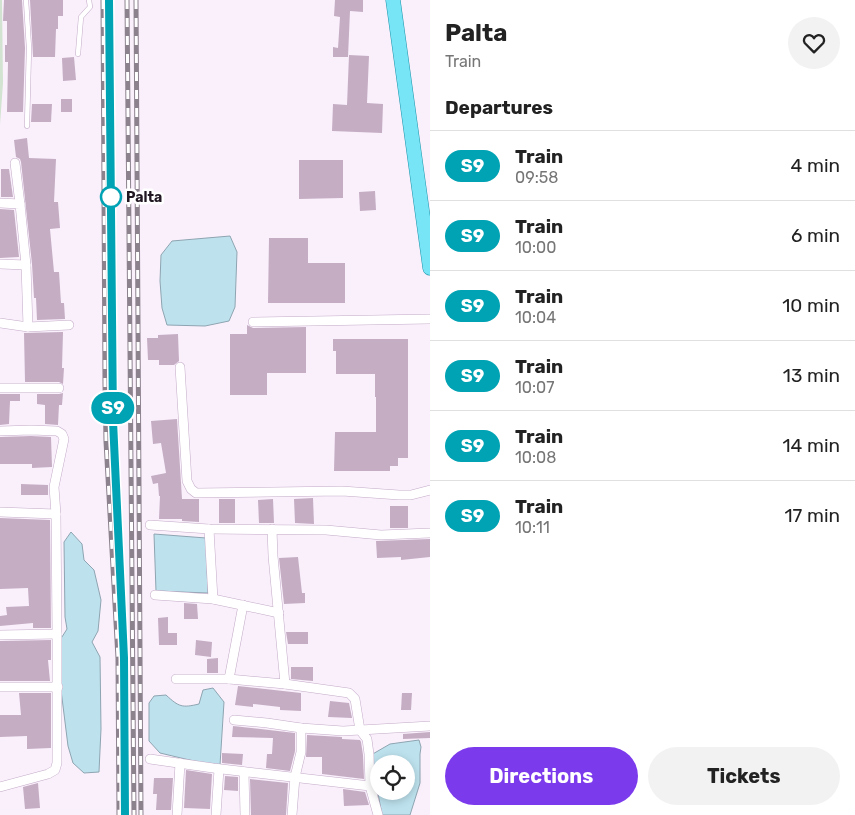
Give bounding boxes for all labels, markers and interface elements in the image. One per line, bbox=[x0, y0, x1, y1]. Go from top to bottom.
button: heart bbox=[788, 17, 840, 69]
text: Palta bbox=[445, 19, 507, 47]
text: Train bbox=[445, 52, 481, 71]
text: Departures bbox=[445, 96, 553, 119]
text: Train bbox=[515, 145, 563, 168]
text: 4 min bbox=[791, 154, 840, 177]
text: S9 bbox=[461, 155, 484, 177]
text: 09:58 bbox=[515, 168, 558, 187]
marker: Palta bbox=[100, 186, 122, 208]
place label: Palta bbox=[126, 189, 162, 206]
text: Train bbox=[515, 215, 563, 238]
text: 6 min bbox=[791, 224, 840, 247]
text: S9 bbox=[461, 225, 484, 247]
text: 10:00 bbox=[515, 238, 556, 257]
text: Train bbox=[515, 285, 563, 308]
text: 10 min bbox=[782, 294, 840, 317]
text: S9 bbox=[461, 295, 484, 317]
text: 10:04 bbox=[515, 308, 556, 327]
text: Train bbox=[515, 355, 563, 378]
text: 13 min bbox=[783, 364, 840, 387]
text: S9 bbox=[461, 365, 484, 387]
text: 10:07 bbox=[515, 378, 554, 397]
line badge: S9 bbox=[90, 392, 136, 424]
text: S9 bbox=[101, 397, 125, 419]
text: Train bbox=[515, 425, 563, 448]
text: 14 min bbox=[782, 434, 840, 457]
text: S9 bbox=[461, 435, 484, 457]
text: 10:08 bbox=[515, 448, 556, 467]
text: Train bbox=[515, 495, 563, 518]
text: 17 min bbox=[784, 504, 840, 527]
text: S9 bbox=[461, 505, 484, 527]
text: 10:11 bbox=[515, 518, 550, 537]
button: Directions bbox=[445, 747, 638, 805]
button: Tickets bbox=[648, 747, 840, 805]
map controls bbox=[370, 755, 415, 800]
button: locate bbox=[370, 755, 415, 800]

